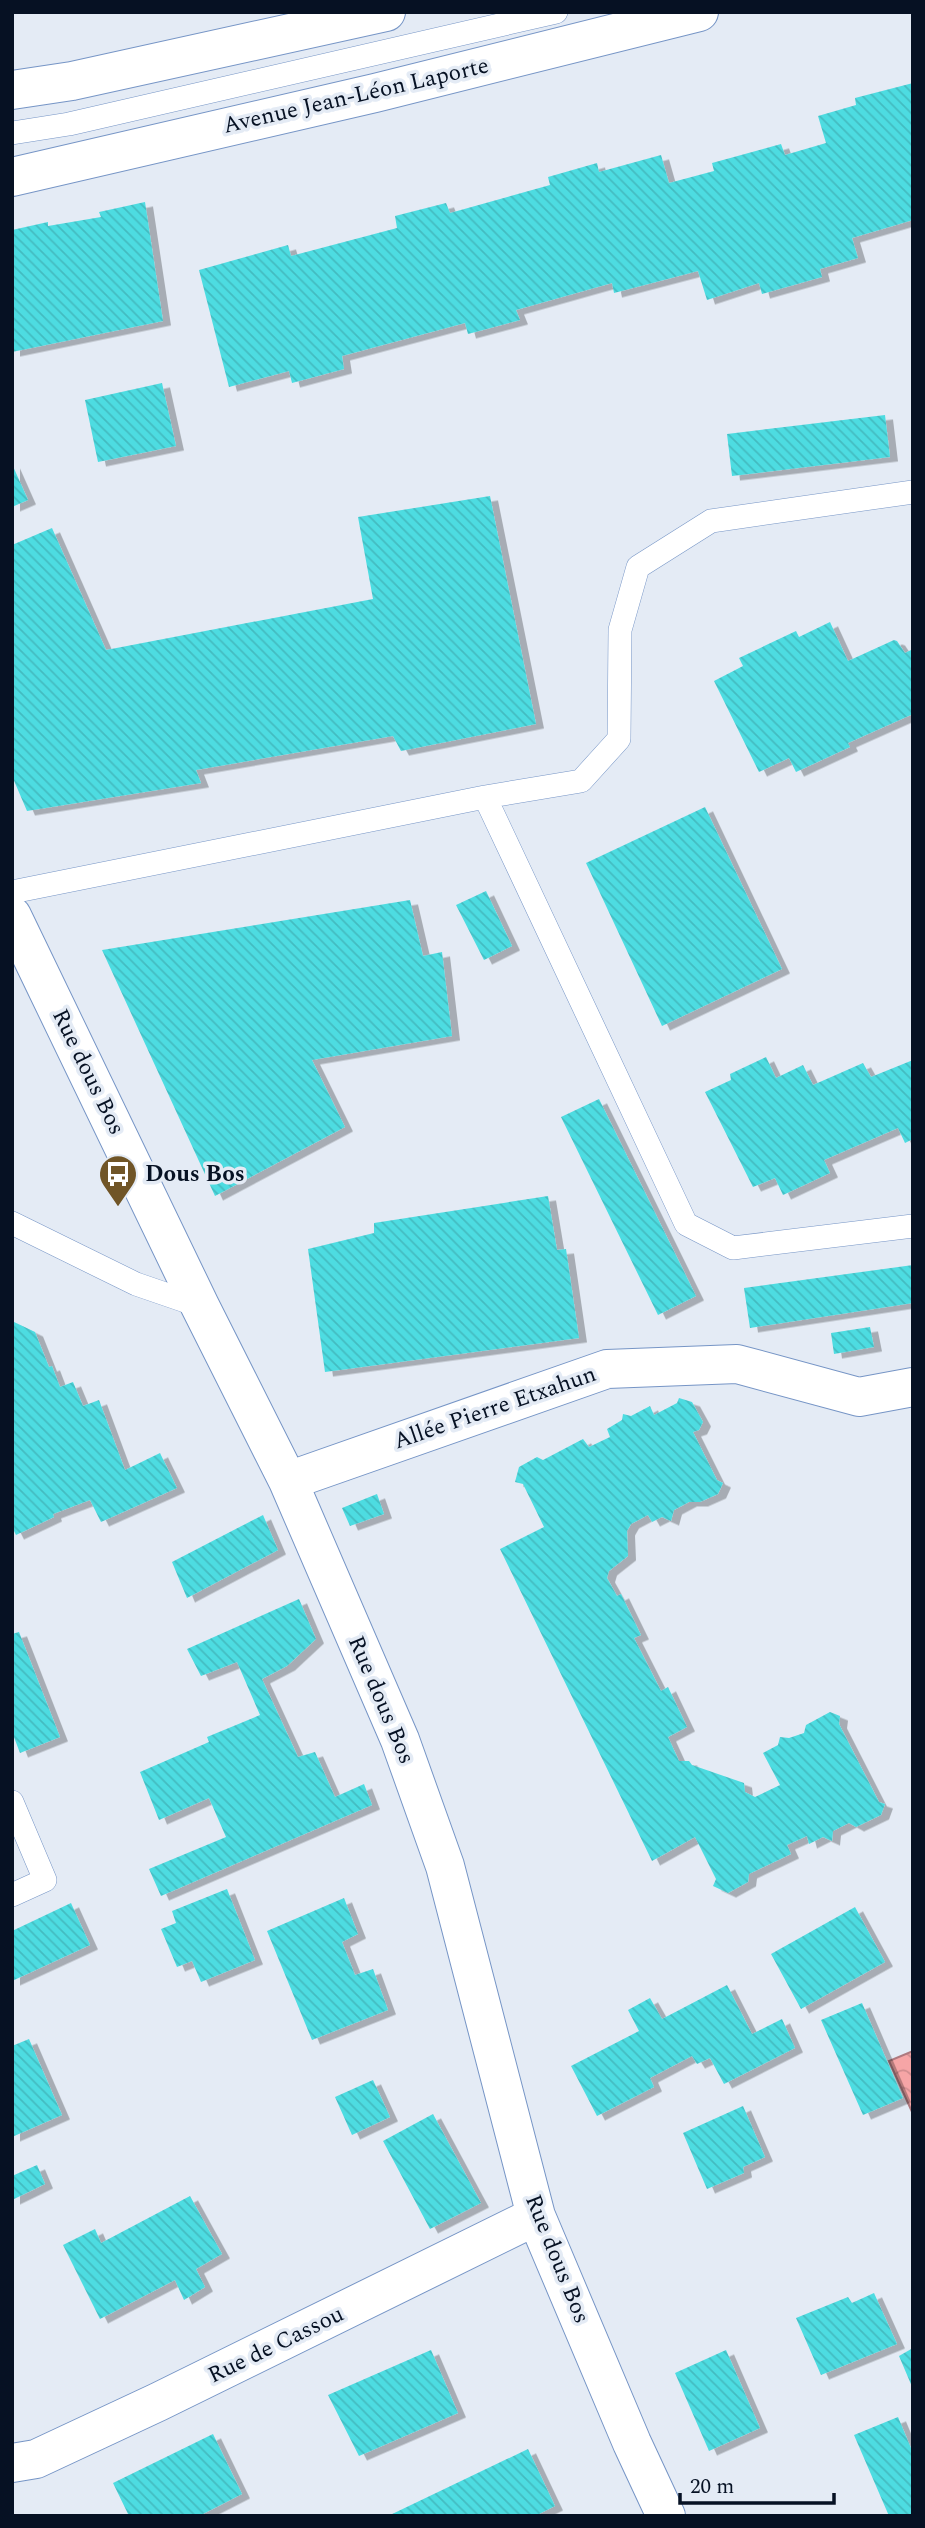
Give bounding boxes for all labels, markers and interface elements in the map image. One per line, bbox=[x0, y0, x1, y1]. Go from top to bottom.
street label: Avenue Jean-Léon Laporte bbox=[220, 48, 492, 144]
street label: Rue dous Bos bbox=[42, 1003, 134, 1141]
bus stop icon: Dous Bos bbox=[97, 1153, 139, 1208]
place label: Dous Bos bbox=[145, 1157, 245, 1192]
street label: Allée Pierre Etxahun bbox=[389, 1357, 601, 1459]
street label: Rue dous Bos bbox=[338, 1630, 424, 1770]
street label: Rue dous Bos bbox=[515, 2189, 599, 2329]
street label: Rue de Cassou bbox=[202, 2297, 350, 2393]
scale bar bbox=[680, 2462, 834, 2506]
text: 20 m bbox=[690, 2471, 734, 2503]

